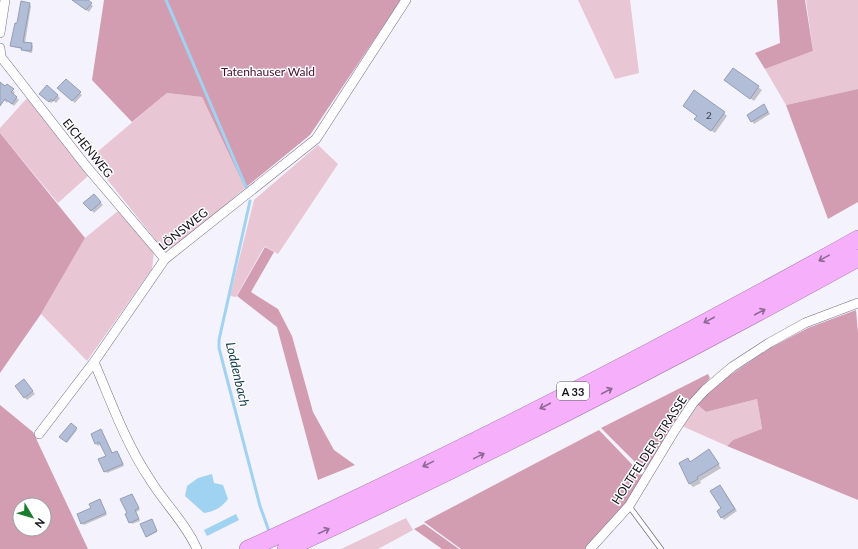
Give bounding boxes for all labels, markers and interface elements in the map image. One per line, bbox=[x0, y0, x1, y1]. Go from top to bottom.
park label: Tatenhauser Wald bbox=[221, 64, 315, 79]
house number: 2 bbox=[706, 109, 712, 121]
street label: EICHENWEG bbox=[60, 115, 116, 181]
street label: LÖNSWEG bbox=[155, 204, 211, 253]
one-way arrow bbox=[818, 255, 830, 263]
one-way arrow bbox=[753, 307, 765, 315]
one-way arrow bbox=[704, 317, 716, 324]
water label: Loddenbach bbox=[223, 340, 253, 408]
road number: A 33 bbox=[557, 382, 589, 400]
one-way arrow bbox=[601, 387, 613, 394]
street label: HOLTFELDER STRASSE bbox=[608, 393, 690, 507]
one-way arrow bbox=[539, 403, 551, 410]
one-way arrow bbox=[473, 452, 485, 460]
one-way arrow bbox=[423, 461, 435, 468]
north arrow bbox=[12, 497, 52, 537]
text: N bbox=[33, 516, 48, 531]
one-way arrow bbox=[318, 527, 330, 534]

